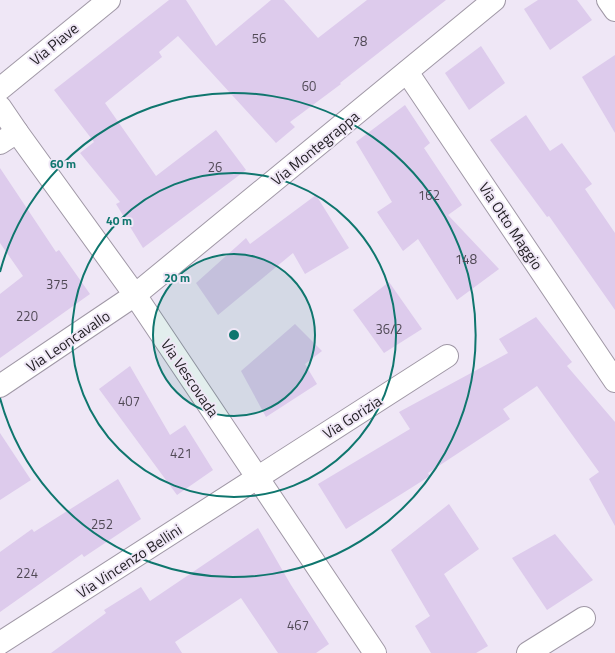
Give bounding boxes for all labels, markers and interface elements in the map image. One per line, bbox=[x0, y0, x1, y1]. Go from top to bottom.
street label: Via Piave bbox=[25, 17, 83, 71]
house number: 56 bbox=[252, 28, 266, 48]
house number: 78 bbox=[353, 31, 367, 51]
house number: 60 bbox=[302, 76, 316, 96]
street label: Via Montegrappa bbox=[266, 105, 365, 191]
text: 60 m bbox=[50, 154, 76, 173]
house number: 26 bbox=[208, 157, 222, 177]
street label: Via Otto Maggio bbox=[473, 178, 549, 274]
house number: 162 bbox=[418, 185, 440, 205]
text: 40 m bbox=[106, 211, 132, 230]
house number: 148 bbox=[455, 249, 477, 269]
text: 20 m bbox=[164, 268, 190, 287]
house number: 375 bbox=[46, 274, 68, 294]
street label: Via Leoncavallo bbox=[21, 304, 115, 378]
house number: 220 bbox=[16, 306, 38, 326]
house number: 36/2 bbox=[375, 319, 403, 339]
centre of rings bbox=[227, 328, 241, 342]
street label: Via Vescovada bbox=[155, 334, 225, 422]
street label: Via Gorizia bbox=[318, 389, 386, 445]
house number: 407 bbox=[118, 391, 140, 411]
house number: 421 bbox=[170, 443, 192, 463]
house number: 252 bbox=[91, 514, 113, 534]
street label: Via Vincenzo Bellini bbox=[72, 518, 186, 604]
house number: 224 bbox=[16, 563, 38, 583]
house number: 467 bbox=[287, 615, 309, 635]

